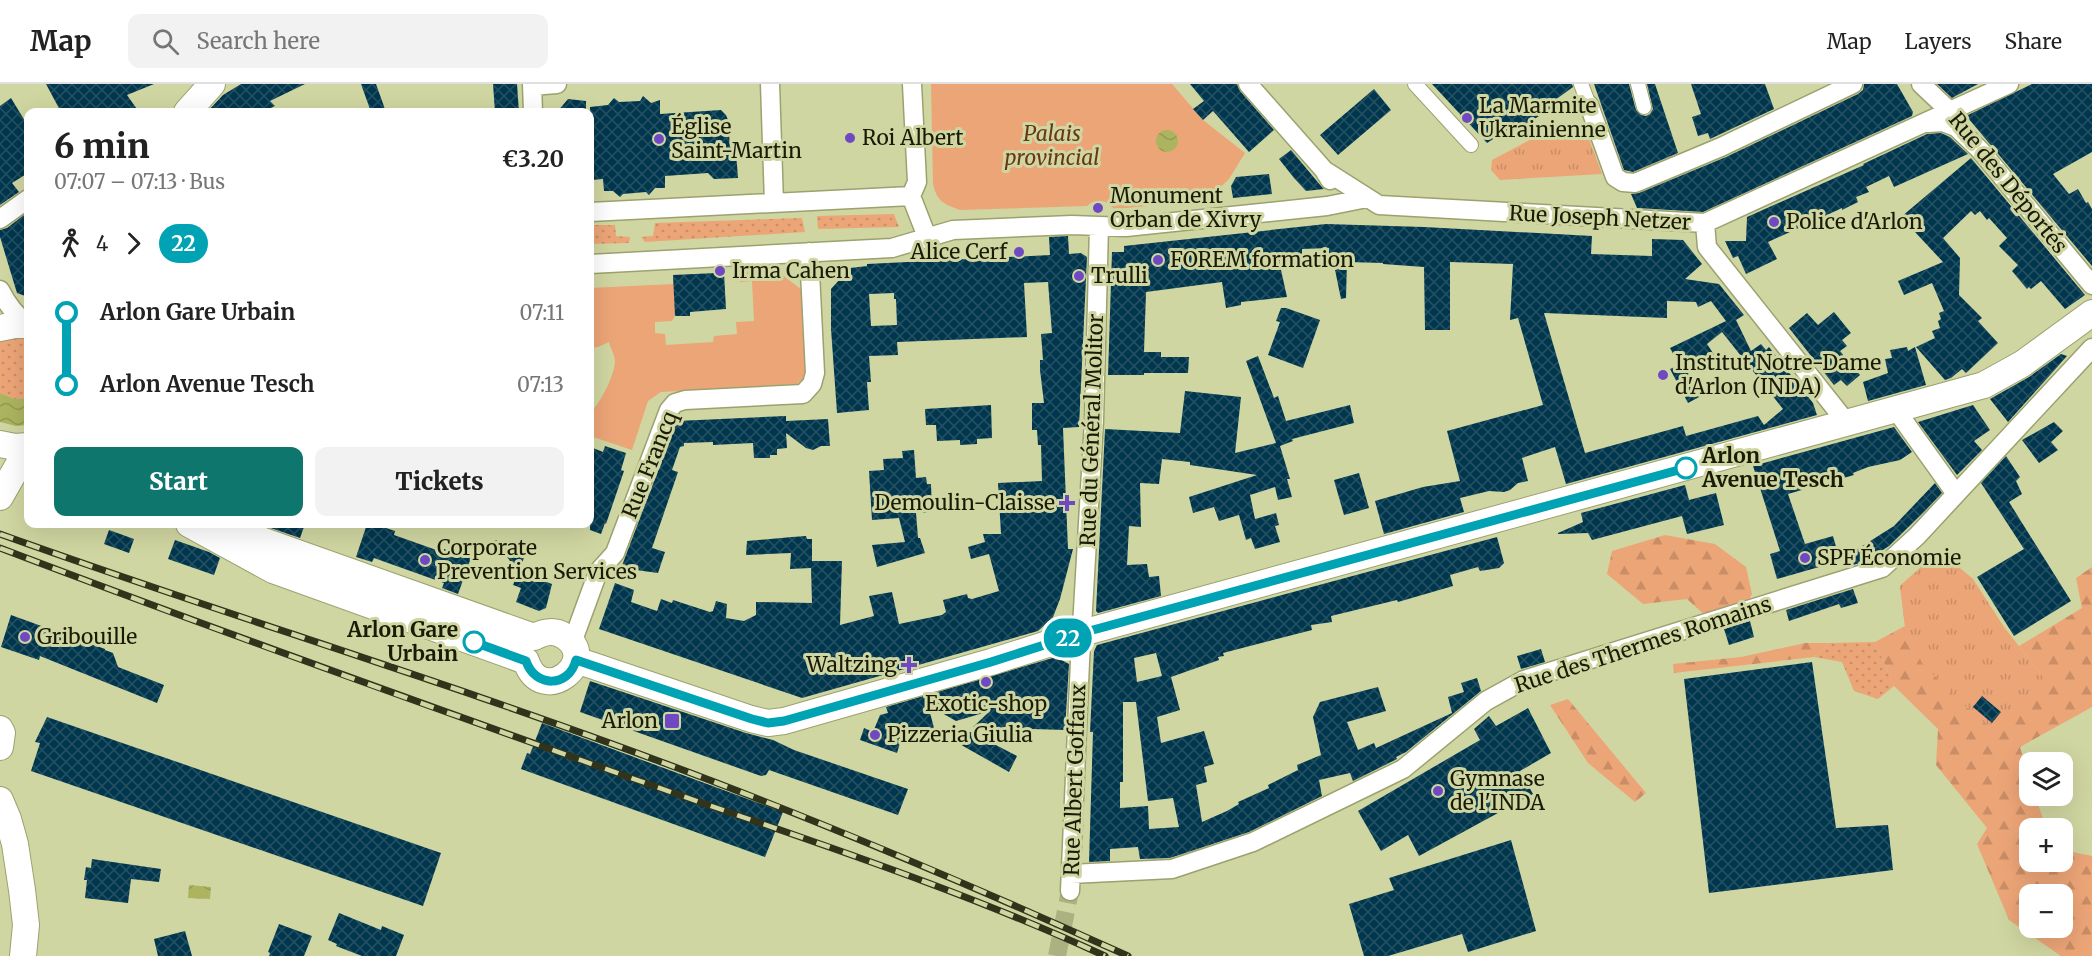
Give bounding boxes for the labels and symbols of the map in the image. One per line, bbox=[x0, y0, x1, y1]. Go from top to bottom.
place label: La Marmite Ukrainienne bbox=[1479, 92, 1606, 143]
street label: Rue des Déportés bbox=[1943, 107, 2074, 259]
marker: La Marmite Ukrainienne bbox=[1460, 111, 1474, 125]
place label: Église Saint-Martin bbox=[671, 112, 802, 164]
park label: Palais provincial bbox=[1005, 120, 1099, 171]
place label: Roi Albert bbox=[862, 124, 964, 151]
marker: Roi Albert bbox=[843, 131, 857, 145]
marker: Église Saint-Martin bbox=[652, 132, 666, 146]
place label: Monument Orban de Xivry bbox=[1110, 182, 1262, 233]
street label: Rue Joseph Netzer bbox=[1508, 199, 1692, 236]
marker: Monument Orban de Xivry bbox=[1091, 201, 1105, 215]
place label: Police d'Arlon bbox=[1786, 208, 1923, 235]
marker: Police d'Arlon bbox=[1767, 215, 1781, 229]
place label: Alice Cerf bbox=[909, 238, 1008, 265]
marker: Alice Cerf bbox=[1012, 245, 1026, 259]
place label: FOREM formation bbox=[1170, 246, 1354, 273]
marker: FOREM formation bbox=[1151, 253, 1165, 267]
place label: Irma Cahen bbox=[732, 257, 850, 284]
place label: Trulli bbox=[1091, 262, 1148, 289]
marker: Irma Cahen bbox=[713, 264, 727, 278]
marker: Trulli bbox=[1072, 269, 1086, 283]
street label: Rue du Général Molitor bbox=[1074, 313, 1109, 547]
place label: Institut Notre-Dame d'Arlon (INDA) bbox=[1675, 349, 1881, 400]
marker: Institut Notre-Dame d'Arlon (INDA) bbox=[1656, 368, 1670, 382]
street label: Rue Francq bbox=[616, 407, 683, 522]
place label: Arlon Avenue Tesch bbox=[1701, 442, 1844, 493]
marker: Arlon Avenue Tesch bbox=[1675, 457, 1697, 479]
place label: Demoulin-Claisse bbox=[874, 489, 1055, 516]
marker: Demoulin-Claisse bbox=[1060, 496, 1074, 510]
place label: Corporate Prevention Services bbox=[437, 534, 637, 585]
place label: SPF Économie bbox=[1817, 543, 1961, 571]
marker: SPF Économie bbox=[1798, 551, 1812, 565]
marker: Corporate Prevention Services bbox=[418, 553, 432, 567]
street label: Rue des Thermes Romains bbox=[1511, 590, 1775, 699]
place label: Arlon Gare Urbain bbox=[346, 616, 458, 667]
line badge: 22 bbox=[1041, 618, 1095, 658]
place label: Gribouille bbox=[37, 623, 137, 650]
marker: Gribouille bbox=[18, 630, 32, 644]
marker: Arlon Gare Urbain bbox=[463, 631, 485, 653]
place label: Waltzing bbox=[806, 651, 897, 678]
marker: Waltzing bbox=[902, 658, 916, 672]
marker: Exotic-shop bbox=[979, 675, 993, 689]
street label: Rue Albert Goffaux bbox=[1058, 683, 1091, 876]
place label: Exotic-shop bbox=[925, 690, 1047, 717]
place label: Arlon bbox=[601, 707, 658, 734]
marker: Arlon bbox=[663, 712, 681, 730]
place label: Pizzeria Giulia bbox=[887, 721, 1033, 748]
marker: Pizzeria Giulia bbox=[868, 728, 882, 742]
place label: Gymnase de l'INDA bbox=[1450, 765, 1545, 816]
marker: Gymnase de l'INDA bbox=[1431, 784, 1445, 798]

